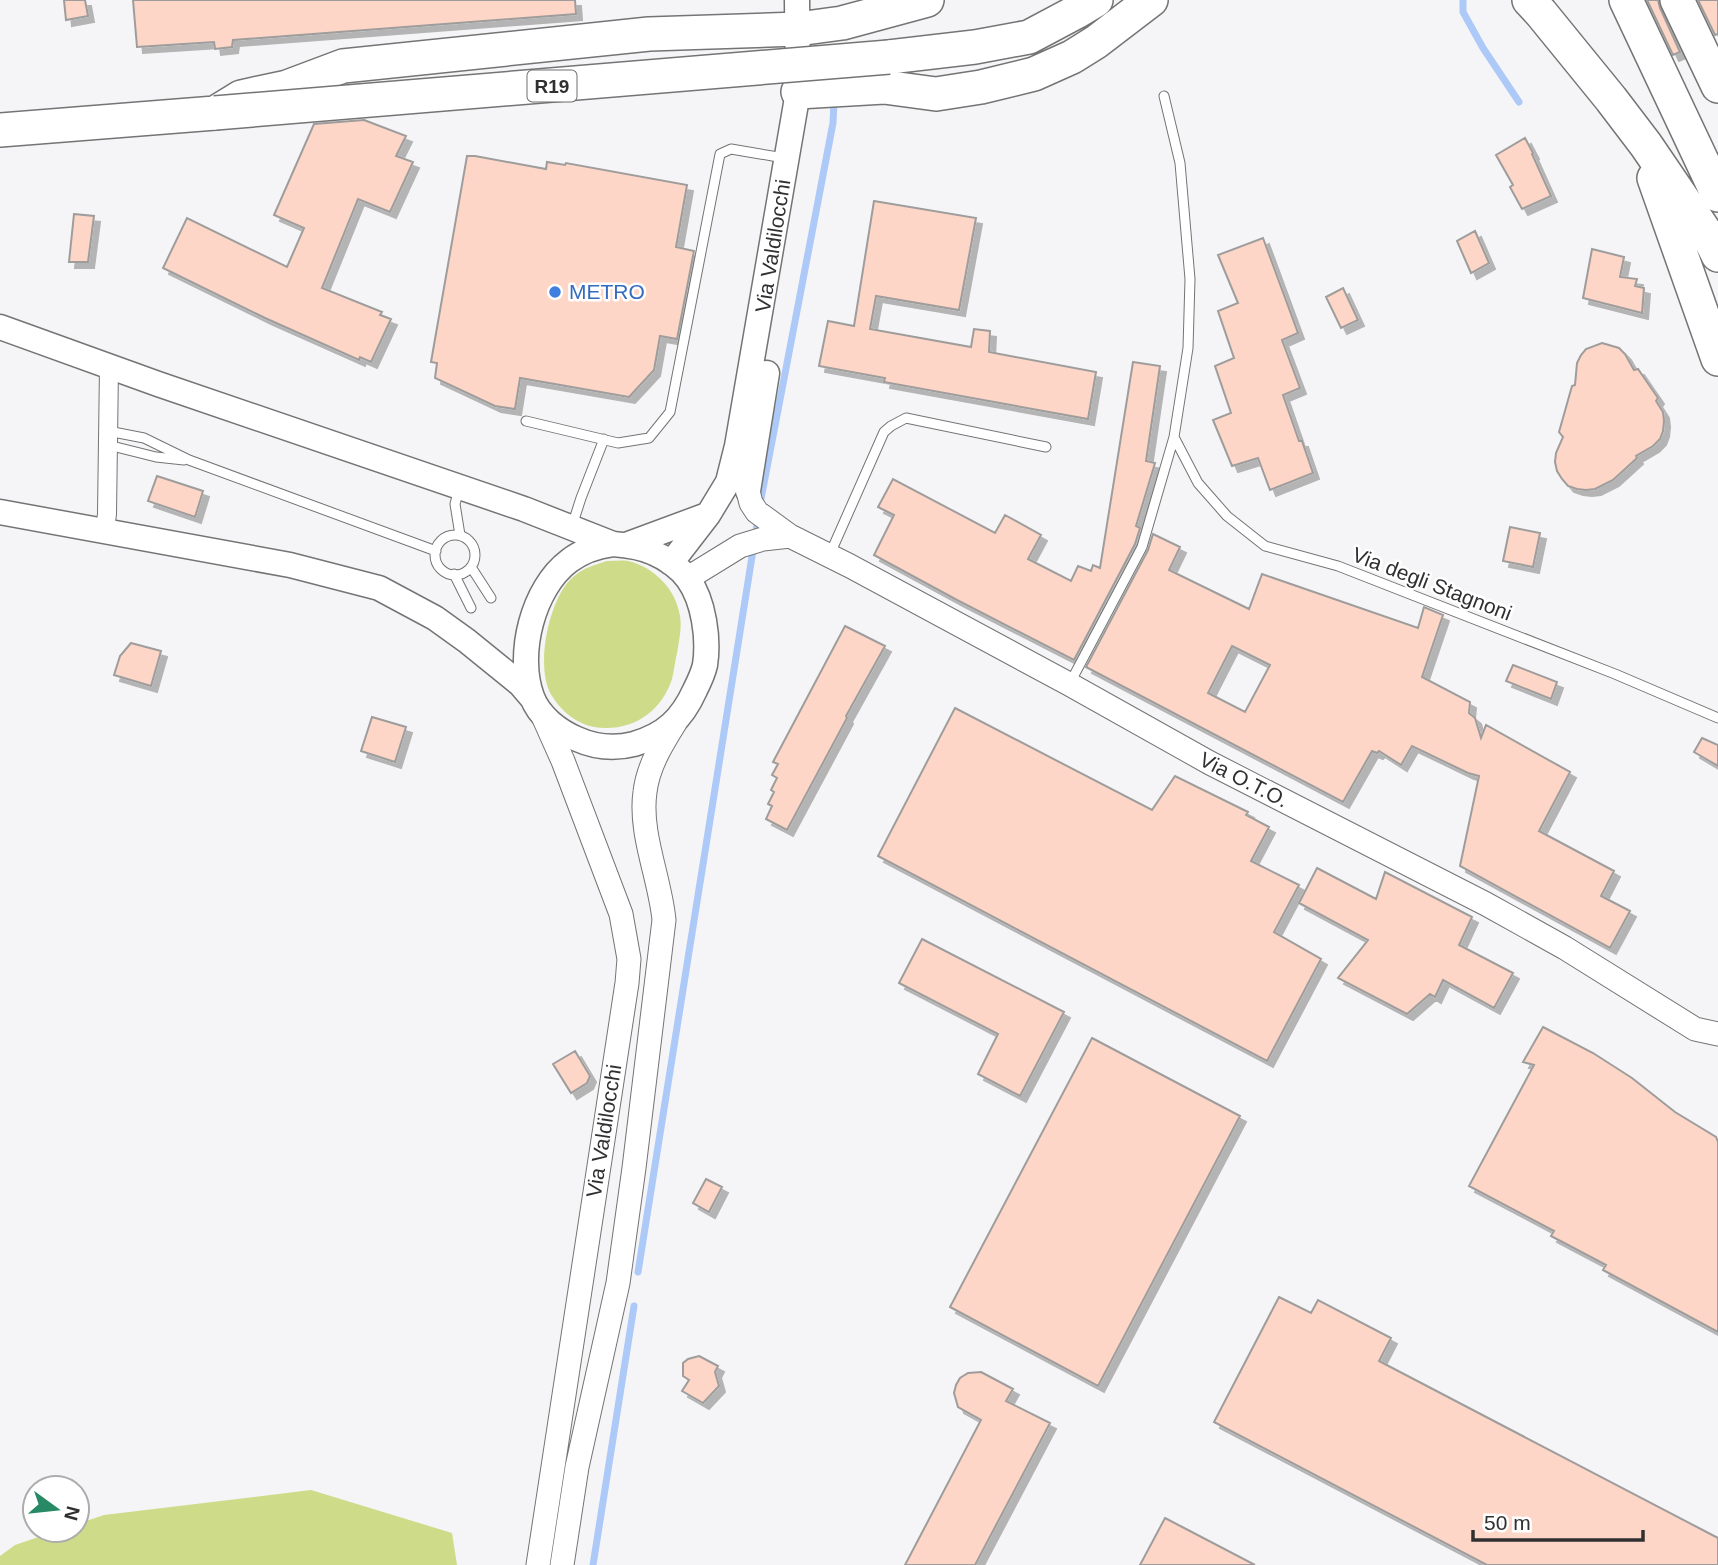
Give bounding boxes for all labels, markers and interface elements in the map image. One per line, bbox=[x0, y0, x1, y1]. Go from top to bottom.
road number: R19 bbox=[528, 71, 576, 102]
street label: Via Valdilocchi bbox=[751, 178, 794, 314]
place label: METRO bbox=[569, 280, 645, 303]
marker: METRO bbox=[547, 284, 563, 300]
street label: Via degli Stagnoni bbox=[1349, 543, 1515, 625]
street label: Via O.T.O. bbox=[1196, 747, 1292, 812]
street label: Via Valdilocchi bbox=[582, 1063, 625, 1199]
north arrow bbox=[21, 1474, 91, 1544]
scale bar bbox=[1473, 1498, 1643, 1542]
text: N bbox=[60, 1504, 84, 1523]
text: 50 m bbox=[1484, 1511, 1531, 1534]

